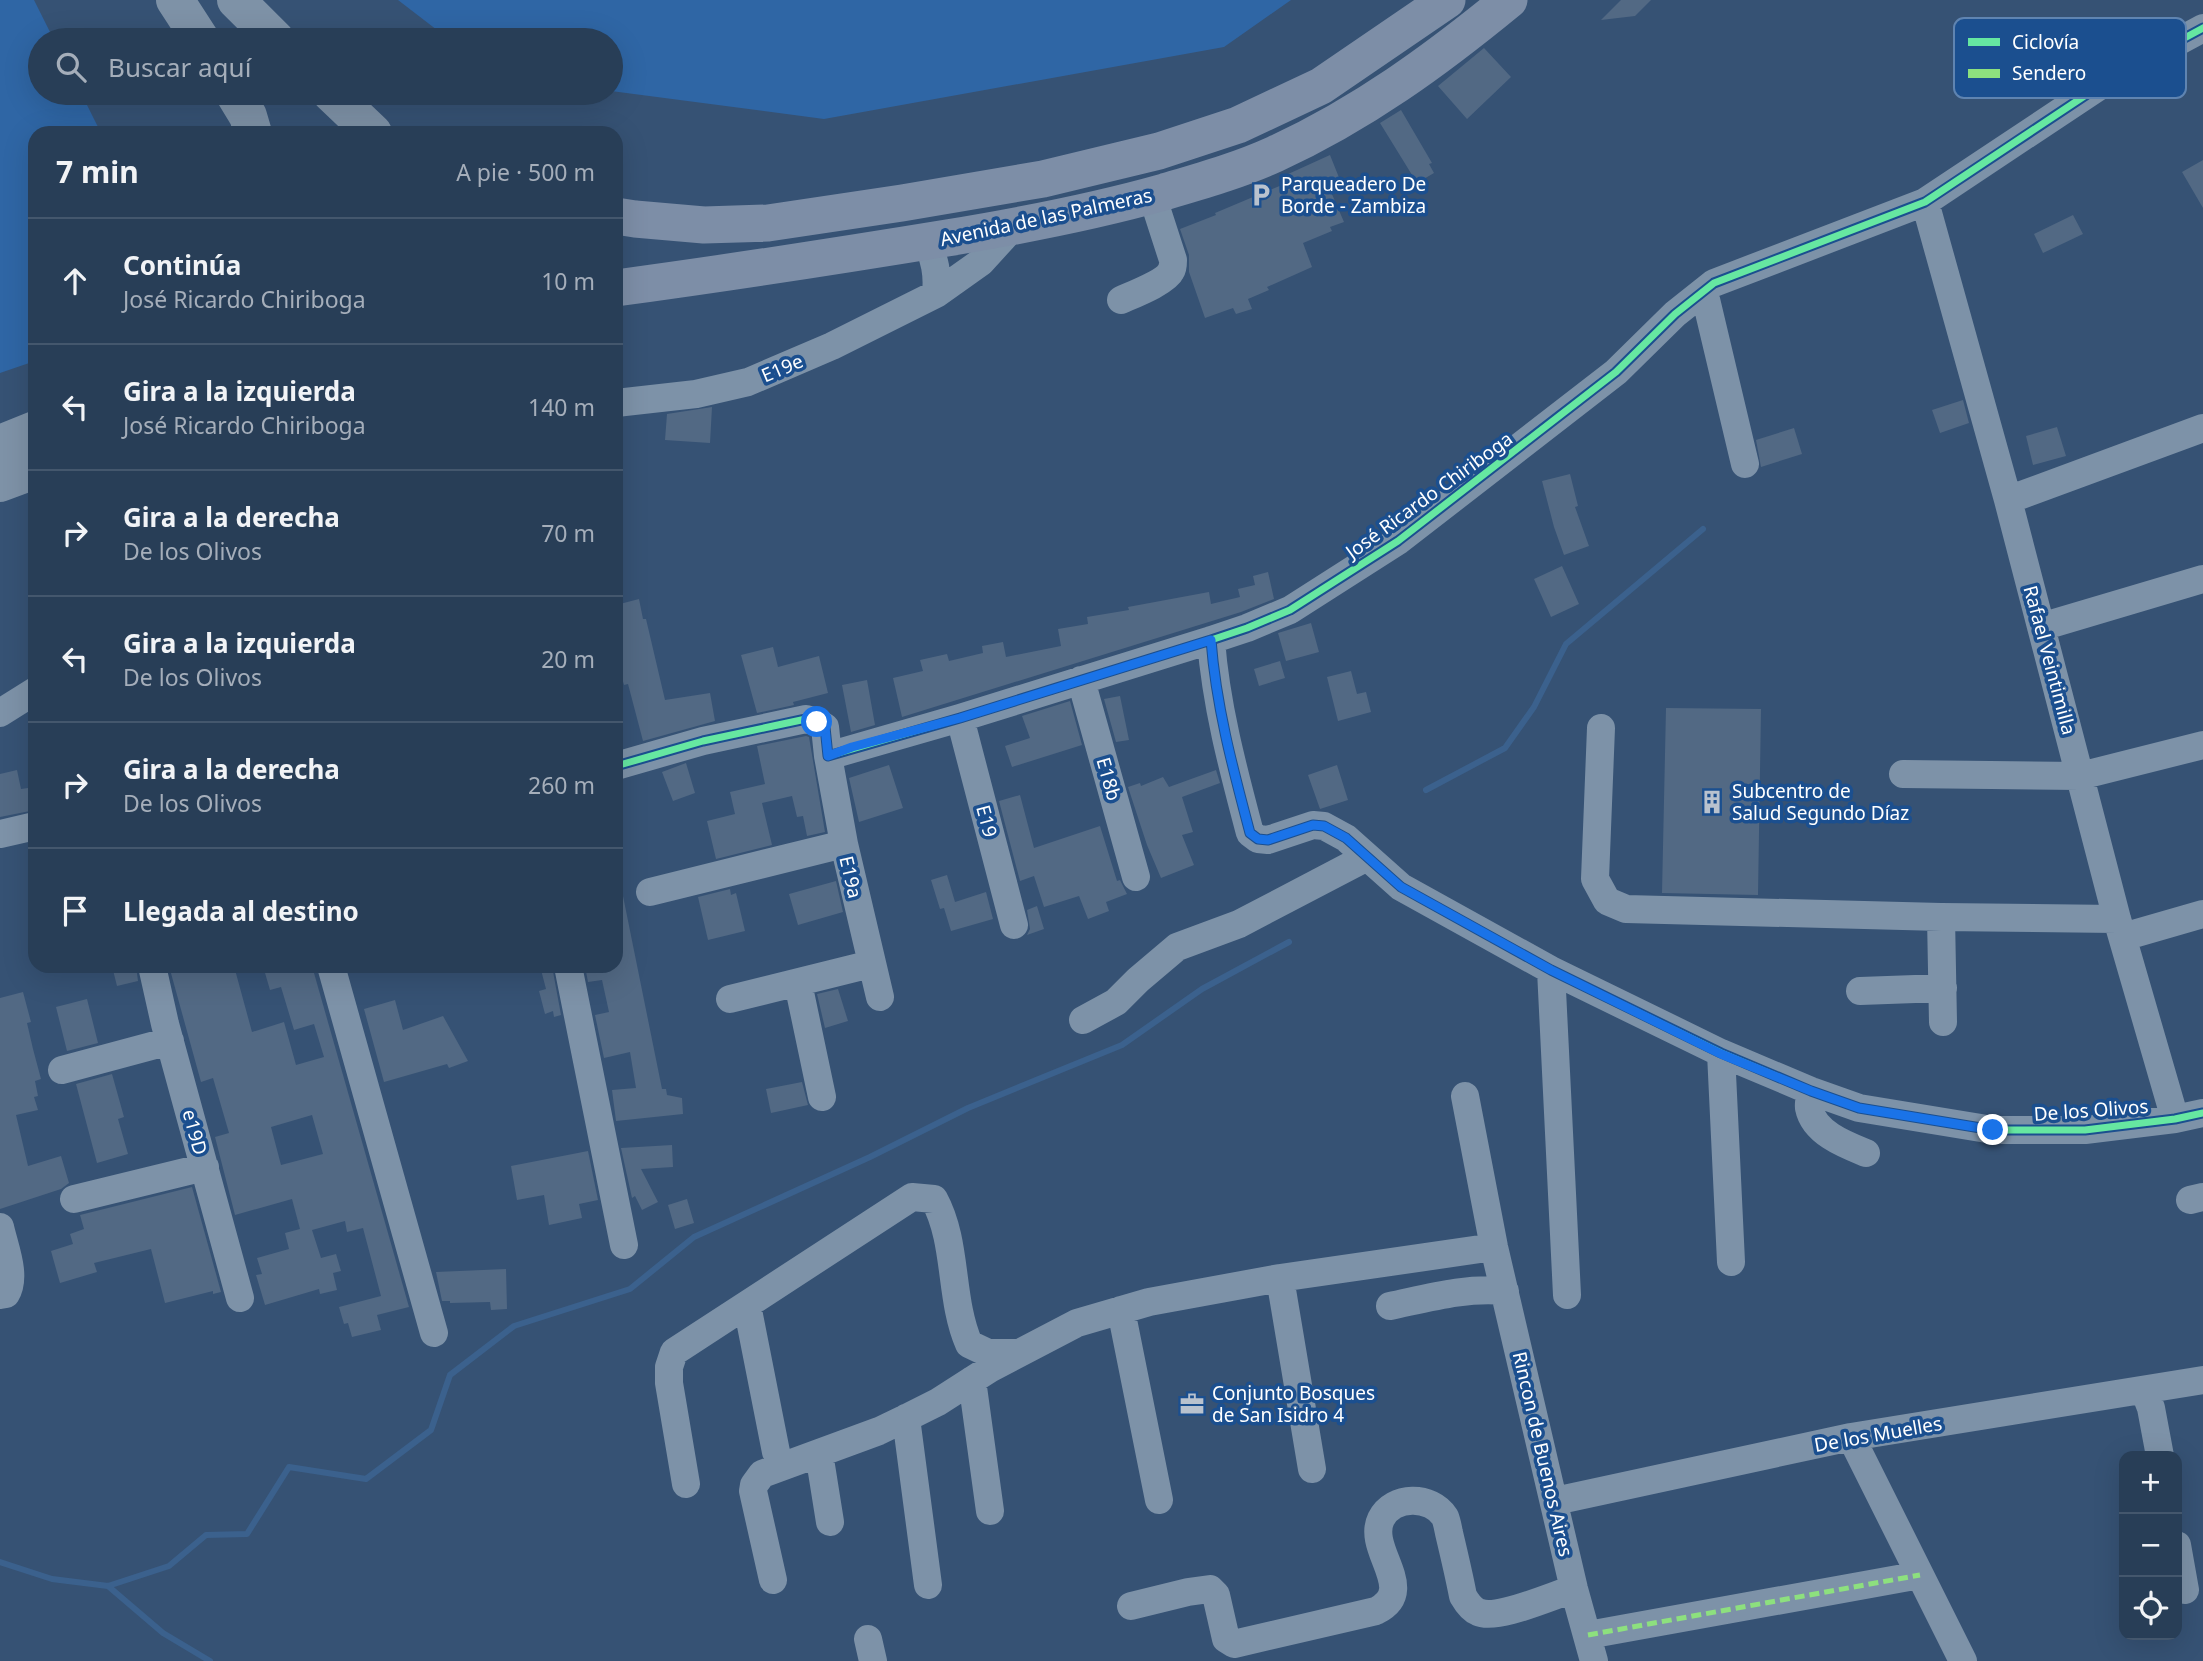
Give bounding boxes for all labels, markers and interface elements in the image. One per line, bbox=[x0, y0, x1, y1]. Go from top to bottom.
legend bbox=[1954, 18, 2186, 98]
search box bbox=[28, 28, 623, 105]
text: Ciclovía bbox=[2012, 29, 2079, 55]
icon: search bbox=[52, 48, 90, 86]
text: Buscar aquí bbox=[108, 49, 251, 85]
text: Sendero bbox=[2012, 60, 2086, 86]
text: 7 min bbox=[56, 151, 139, 192]
text: A pie · 500 m bbox=[456, 156, 595, 188]
place label: Parqueadero De Borde - Zambiza bbox=[1281, 171, 1426, 219]
parking icon: Parqueadero De Borde - Zambiza bbox=[1247, 181, 1275, 209]
street label: Avenida de las Palmeras bbox=[938, 182, 1154, 252]
text: Continúa bbox=[123, 247, 241, 283]
icon: ahead bbox=[56, 262, 94, 300]
text: 10 m bbox=[541, 265, 595, 297]
text: José Ricardo Chiriboga bbox=[123, 283, 366, 315]
street label: E19e bbox=[757, 348, 807, 388]
text: Gira a la izquierda bbox=[123, 373, 356, 409]
icon: left bbox=[56, 388, 94, 426]
text: 140 m bbox=[528, 391, 595, 423]
text: José Ricardo Chiriboga bbox=[123, 409, 366, 441]
street label: José Ricardo Chiriboga bbox=[1339, 426, 1518, 566]
text: Gira a la derecha bbox=[123, 499, 340, 535]
icon: right bbox=[56, 514, 94, 552]
text: 70 m bbox=[541, 517, 595, 549]
text: De los Olivos bbox=[123, 535, 262, 567]
street label: Rafael Veintimilla bbox=[2018, 582, 2082, 738]
text: Gira a la izquierda bbox=[123, 625, 356, 661]
icon: left bbox=[56, 640, 94, 678]
text: 20 m bbox=[541, 643, 595, 675]
text: De los Olivos bbox=[123, 661, 262, 693]
route start bbox=[801, 706, 832, 737]
text: Gira a la derecha bbox=[123, 751, 340, 787]
street label: E18b bbox=[1090, 754, 1128, 804]
icon: right bbox=[56, 766, 94, 804]
text: 260 m bbox=[528, 769, 595, 801]
place label: Subcentro de Salud Segundo Díaz bbox=[1732, 778, 1909, 826]
text: De los Olivos bbox=[123, 787, 262, 819]
building icon: Subcentro de Salud Segundo Díaz bbox=[1698, 788, 1726, 816]
street label: E19 bbox=[970, 802, 1004, 840]
street label: E19a bbox=[834, 853, 868, 901]
icon: arrive bbox=[56, 892, 94, 930]
text: Llegada al destino bbox=[123, 893, 359, 929]
street label: De los Olivos bbox=[2033, 1093, 2149, 1127]
street label: e19D bbox=[176, 1106, 214, 1158]
route end bbox=[1977, 1114, 2008, 1145]
street label: Rincon de Buenos Aires bbox=[1507, 1349, 1579, 1559]
place label: Conjunto Bosques de San Isidro 4 bbox=[1212, 1380, 1375, 1428]
office icon: Conjunto Bosques de San Isidro 4 bbox=[1178, 1390, 1206, 1418]
street label: De los Muelles bbox=[1812, 1410, 1944, 1458]
map controls bbox=[2119, 1451, 2182, 1640]
button: + bbox=[2119, 1451, 2182, 1514]
button: − bbox=[2119, 1514, 2182, 1577]
button: locate bbox=[2119, 1577, 2182, 1640]

